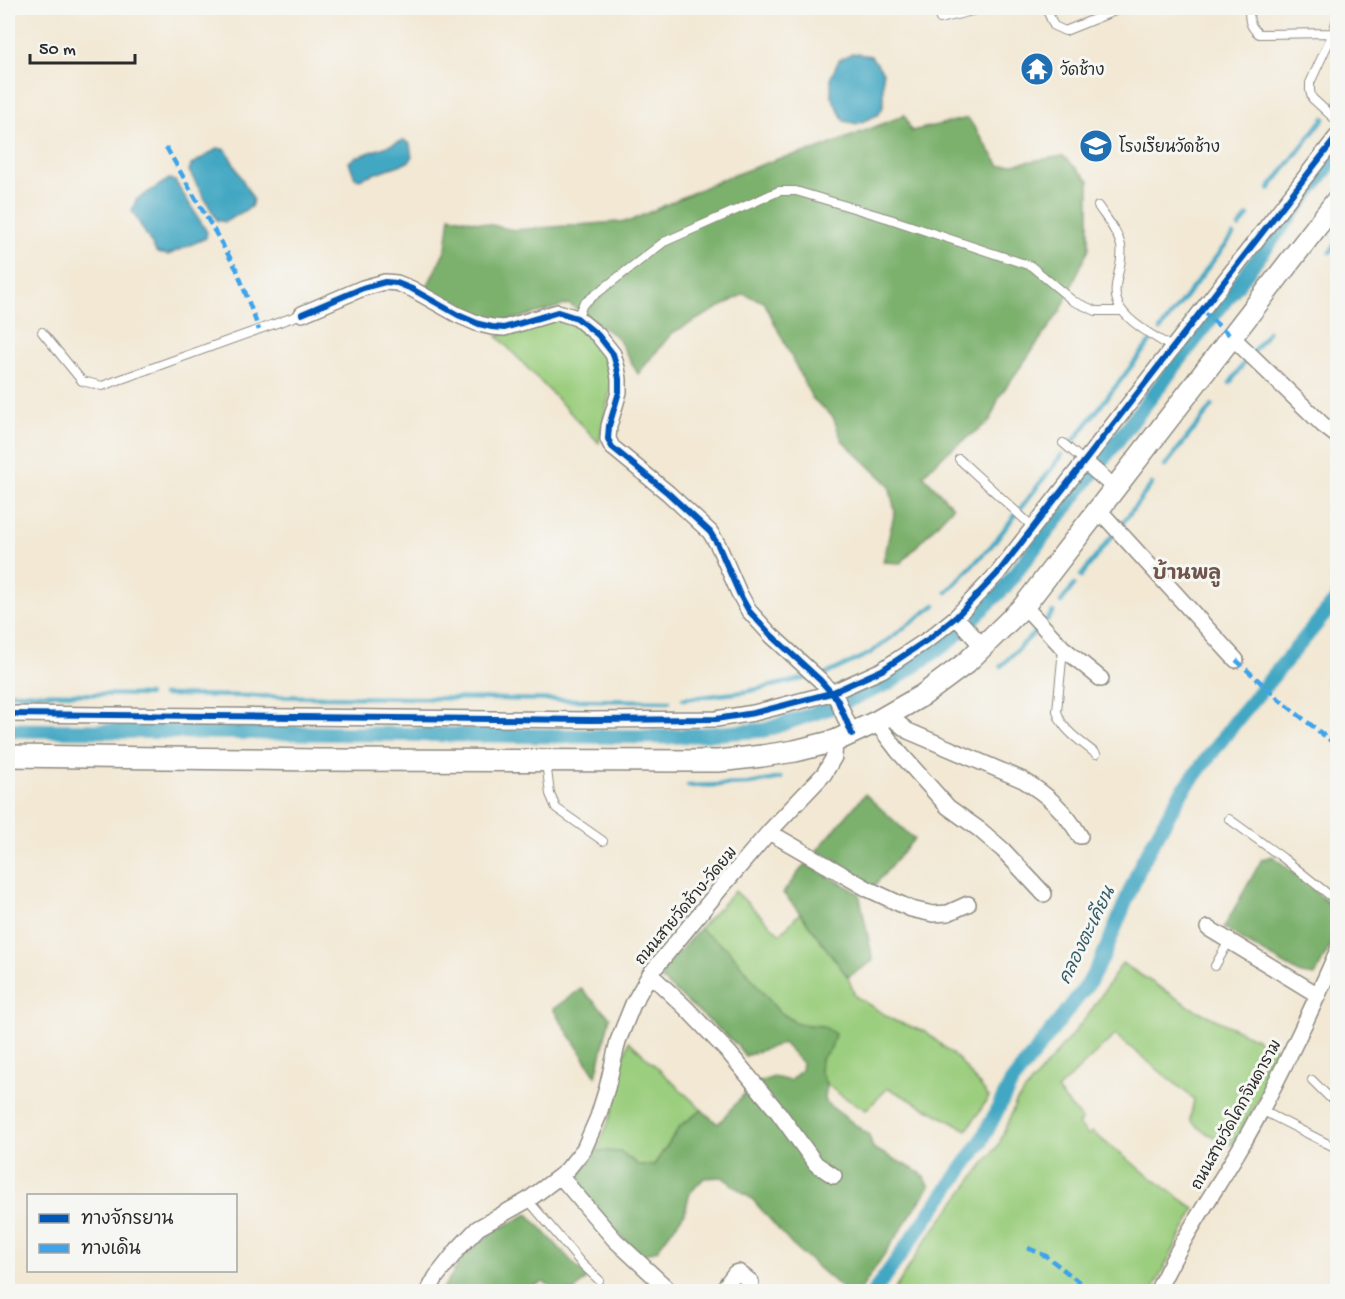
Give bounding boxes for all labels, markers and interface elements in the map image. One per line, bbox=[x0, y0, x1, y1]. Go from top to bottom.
scale bar bbox=[30, 27, 135, 65]
text: 50 m bbox=[39, 40, 76, 61]
temple icon: วัดช้าง bbox=[1019, 51, 1055, 87]
place label: วัดช้าง bbox=[1060, 59, 1104, 82]
school or university icon: โรงเรียนวัดช้าง bbox=[1078, 128, 1114, 164]
place label: โรงเรียนวัดช้าง bbox=[1119, 135, 1220, 159]
district label: บ้านพลู bbox=[1153, 559, 1221, 587]
street label: ถนนสายวัดช้าง-วัดยม bbox=[630, 842, 743, 970]
water label: คลองตะเคียน bbox=[1053, 882, 1121, 988]
street label: ถนนสายวัดโคกจินดาราม bbox=[1184, 1035, 1287, 1194]
legend bbox=[27, 1194, 237, 1272]
text: ทางจักรยาน bbox=[81, 1207, 173, 1231]
text: ทางเดิน bbox=[81, 1237, 141, 1261]

